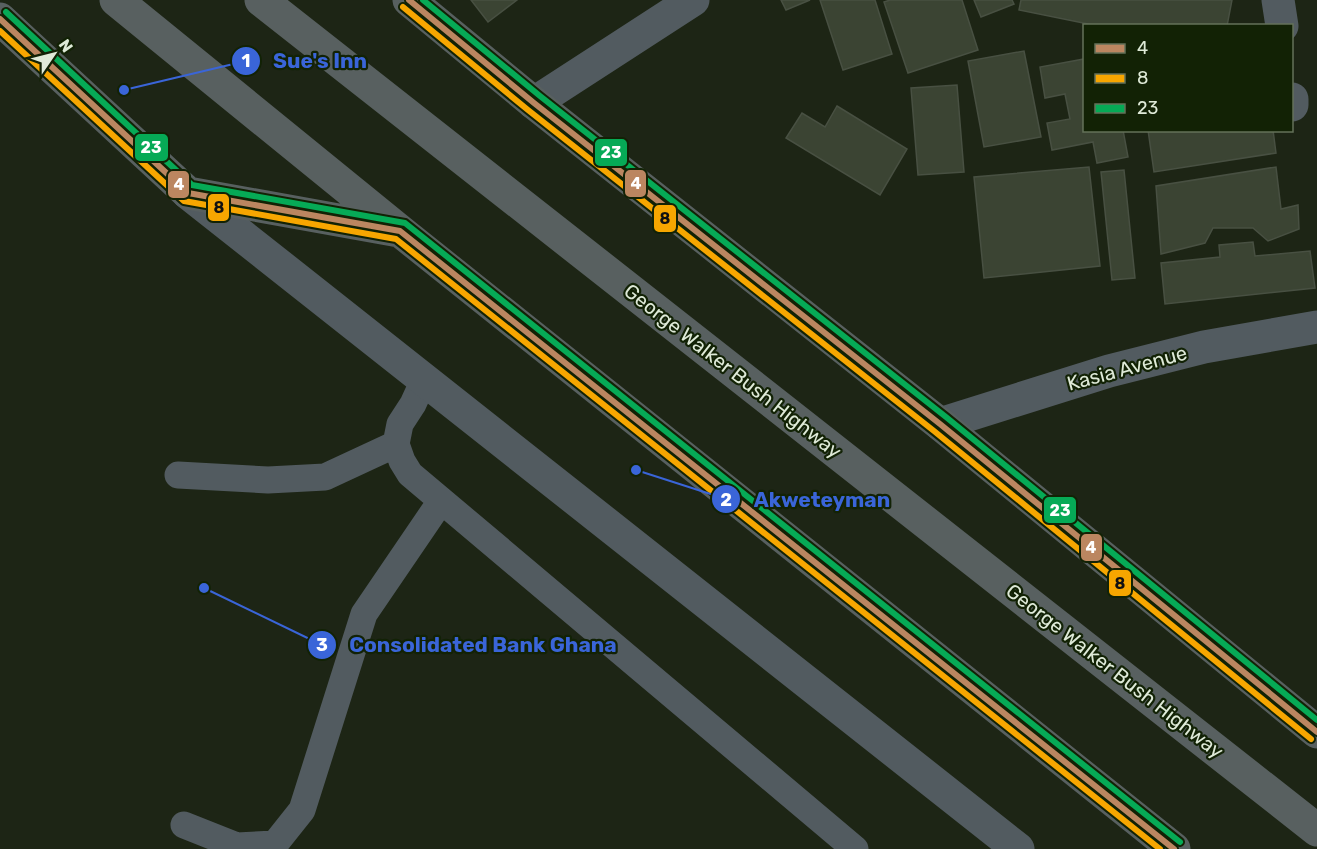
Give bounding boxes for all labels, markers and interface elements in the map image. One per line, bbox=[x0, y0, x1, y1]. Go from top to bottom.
north arrow bbox=[24, 24, 84, 84]
legend bbox=[1083, 24, 1293, 132]
text: N bbox=[55, 36, 77, 56]
text: 4 bbox=[1137, 37, 1148, 59]
callout: Sue's Inn bbox=[231, 42, 379, 81]
text: Sue's Inn bbox=[273, 48, 367, 73]
text: 1 bbox=[242, 50, 250, 72]
text: 8 bbox=[1137, 67, 1148, 89]
text: 23 bbox=[1137, 97, 1158, 119]
line badge: 23 bbox=[134, 133, 169, 162]
text: 23 bbox=[141, 138, 161, 157]
line badge: 23 bbox=[594, 138, 628, 167]
text: 23 bbox=[601, 143, 621, 162]
line badge: 4 bbox=[624, 169, 647, 198]
line badge: 4 bbox=[167, 170, 190, 199]
text: 4 bbox=[631, 174, 642, 193]
text: 4 bbox=[174, 175, 185, 194]
line badge: 8 bbox=[207, 193, 230, 222]
text: 8 bbox=[214, 198, 225, 217]
line badge: 8 bbox=[653, 204, 677, 233]
text: 8 bbox=[660, 209, 671, 228]
street label: George Walker Bush Highway bbox=[619, 279, 847, 463]
street label: Kasia Avenue bbox=[1064, 340, 1190, 396]
callout: Akweteyman bbox=[711, 480, 902, 519]
text: Akweteyman bbox=[754, 487, 890, 512]
text: 2 bbox=[720, 489, 732, 511]
line badge: 23 bbox=[1043, 496, 1077, 524]
text: 23 bbox=[1050, 501, 1070, 520]
line badge: 4 bbox=[1080, 533, 1103, 562]
text: 4 bbox=[1086, 538, 1097, 557]
line badge: 8 bbox=[1108, 569, 1132, 597]
text: 8 bbox=[1115, 574, 1126, 593]
street label: George Walker Bush Highway bbox=[1001, 579, 1229, 763]
callout: Consolidated Bank Ghana bbox=[307, 625, 629, 664]
text: Consolidated Bank Ghana bbox=[349, 632, 617, 657]
text: 3 bbox=[316, 634, 328, 656]

